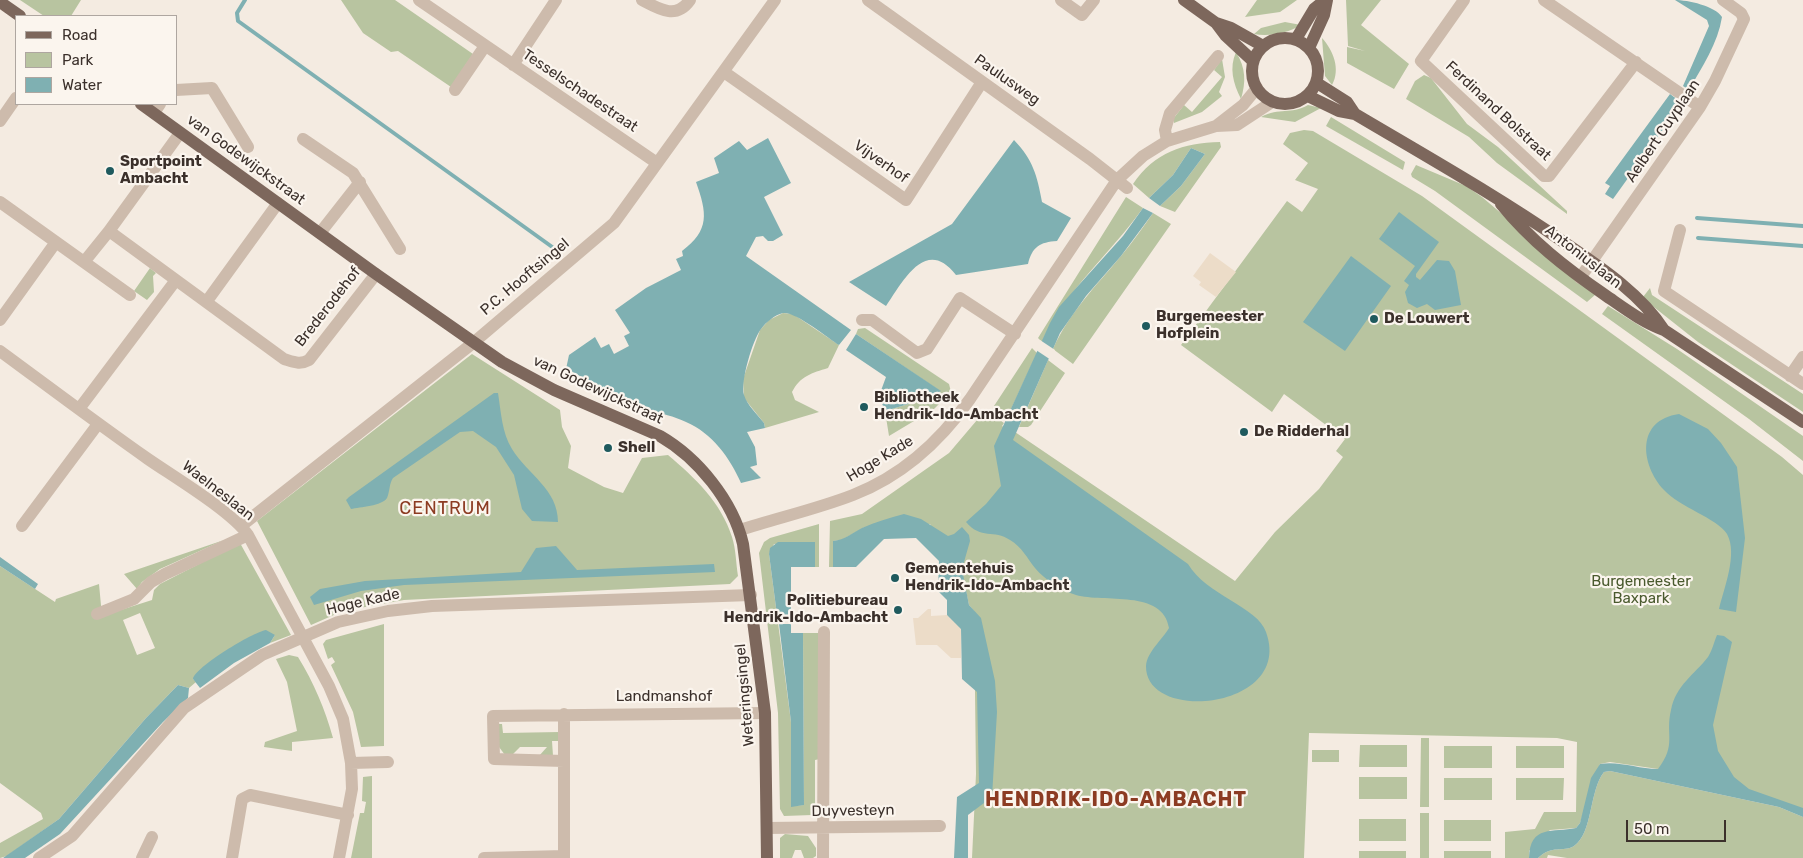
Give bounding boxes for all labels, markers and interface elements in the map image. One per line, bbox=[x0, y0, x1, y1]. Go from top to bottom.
legend bbox=[15, 15, 178, 105]
text: Road bbox=[62, 26, 98, 44]
street label: Tesselschadestraat bbox=[519, 46, 641, 136]
text: Park bbox=[62, 51, 93, 69]
street label: Paulusweg bbox=[971, 51, 1043, 109]
street label: Ferdinand Bolstraat bbox=[1441, 57, 1555, 165]
text: Water bbox=[62, 76, 102, 94]
street label: Aelbert Cuyplaan bbox=[1622, 76, 1704, 186]
street label: van Godewijckstraat bbox=[183, 111, 309, 209]
street label: Vijverhof bbox=[850, 137, 912, 187]
place label: Sportpoint Ambacht bbox=[120, 153, 202, 188]
marker: Sportpoint Ambacht bbox=[104, 165, 116, 177]
street label: Antoniuslaan bbox=[1541, 222, 1625, 292]
street label: P.C. Hooftsingel bbox=[477, 235, 573, 319]
street label: Brederodehof bbox=[291, 264, 365, 350]
place label: Burgemeester Hofplein bbox=[1156, 308, 1264, 343]
place label: De Louwert bbox=[1384, 310, 1470, 328]
marker: De Louwert bbox=[1368, 313, 1380, 325]
marker: Burgemeester Hofplein bbox=[1140, 320, 1152, 332]
street label: van Godewijckstraat bbox=[530, 352, 666, 428]
place label: Bibliotheek Hendrik-Ido-Ambacht bbox=[874, 389, 1038, 424]
marker: Bibliotheek Hendrik-Ido-Ambacht bbox=[858, 401, 870, 413]
place label: De Ridderhal bbox=[1254, 423, 1349, 441]
marker: De Ridderhal bbox=[1238, 426, 1250, 438]
street label: Hoge Kade bbox=[843, 432, 917, 486]
place label: Shell bbox=[618, 439, 655, 457]
marker: Shell bbox=[602, 442, 614, 454]
street label: Waelneslaan bbox=[178, 457, 258, 525]
district label: CENTRUM bbox=[398, 498, 492, 520]
place label: Gemeentehuis Hendrik-Ido-Ambacht bbox=[905, 560, 1069, 595]
marker: Gemeentehuis Hendrik-Ido-Ambacht bbox=[889, 572, 901, 584]
park label: Burgemeester Baxpark bbox=[1591, 573, 1691, 608]
street label: Hoge Kade bbox=[325, 585, 401, 619]
place label: Politiebureau Hendrik-Ido-Ambacht bbox=[724, 592, 888, 627]
marker: Politiebureau Hendrik-Ido-Ambacht bbox=[892, 604, 904, 616]
street label: Weteringsingel bbox=[732, 643, 758, 747]
street label: Landmanshof bbox=[616, 688, 712, 706]
district label: HENDRIK-IDO-AMBACHT bbox=[983, 788, 1249, 812]
street label: Duyvesteyn bbox=[811, 801, 895, 821]
scale bar bbox=[1628, 810, 1728, 842]
text: 50 m bbox=[1634, 820, 1669, 838]

